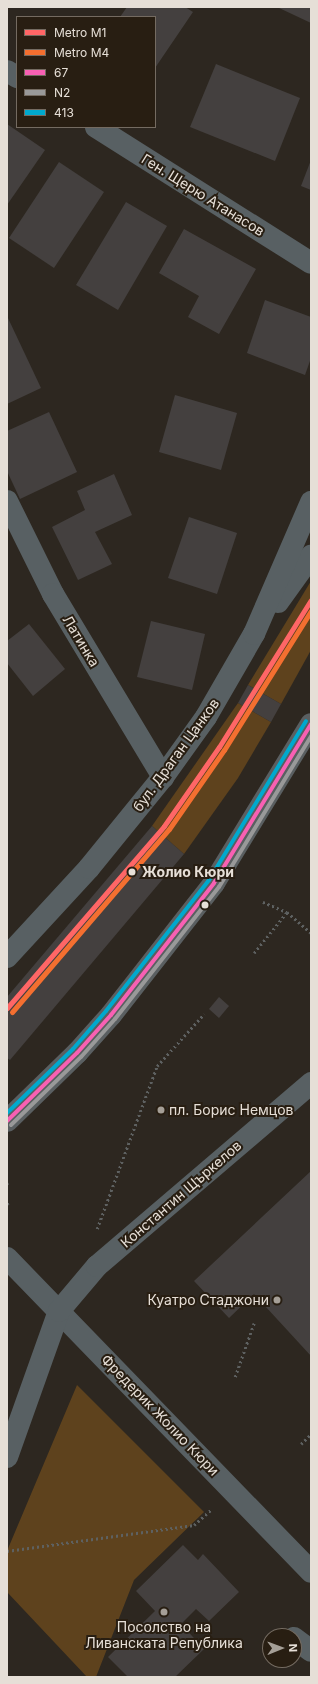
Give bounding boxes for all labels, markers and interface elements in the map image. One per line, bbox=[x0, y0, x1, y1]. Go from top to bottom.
legend bbox=[16, 16, 156, 128]
text: Metro M1 bbox=[54, 25, 106, 40]
text: Metro M4 bbox=[54, 45, 109, 60]
text: 67 bbox=[54, 65, 68, 80]
text: N2 bbox=[54, 85, 70, 100]
text: 413 bbox=[54, 105, 74, 120]
street label: Ген. Щерю Атанасов bbox=[138, 150, 268, 240]
street label: Латинка bbox=[59, 612, 103, 670]
street label: бул. Драган Цанков bbox=[129, 695, 223, 815]
place label: Жолио Кюри bbox=[142, 864, 234, 880]
marker: Жолио Кюри bbox=[125, 865, 139, 879]
unlabelled marker bbox=[200, 900, 210, 910]
place label: пл. Борис Немцов bbox=[169, 1102, 293, 1118]
marker: пл. Борис Немцов bbox=[156, 1105, 166, 1115]
street label: Константин Щъркелов bbox=[117, 1137, 245, 1251]
place label: Куатро Стаджони bbox=[147, 1292, 269, 1308]
marker: Куатро Стаджони bbox=[272, 1295, 282, 1305]
street label: Фредерик Жолио Кюри bbox=[98, 1351, 222, 1479]
marker: Посолство на Ливанската Република bbox=[159, 1607, 169, 1617]
place label: Посолство на Ливанската Република bbox=[85, 1619, 243, 1652]
north arrow bbox=[262, 1628, 302, 1668]
text: N bbox=[286, 1643, 300, 1652]

